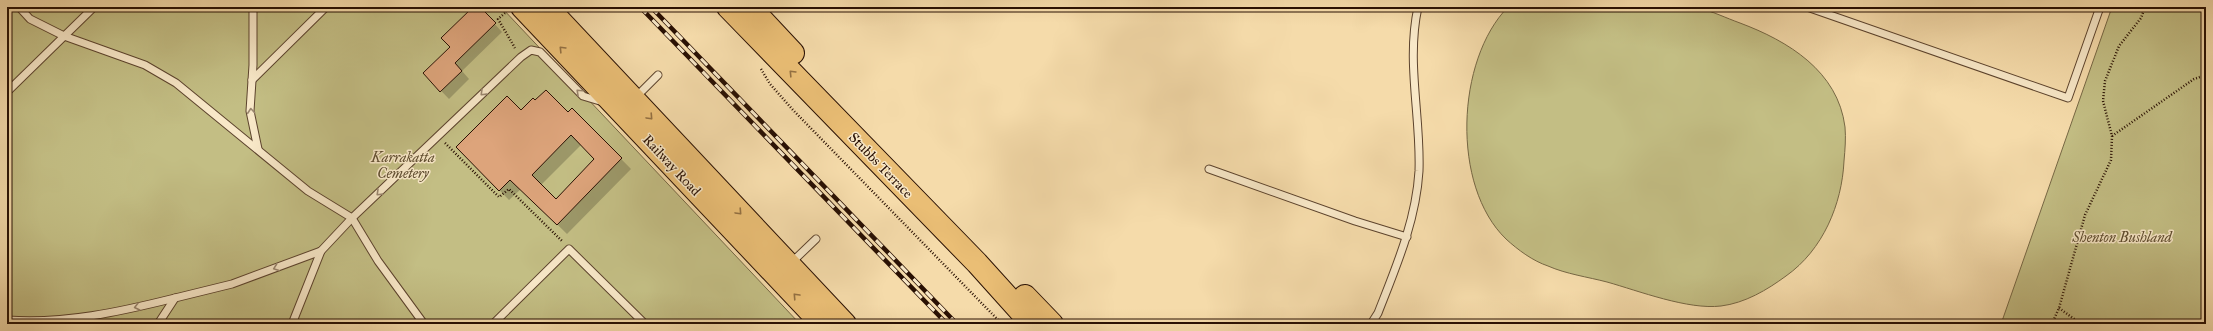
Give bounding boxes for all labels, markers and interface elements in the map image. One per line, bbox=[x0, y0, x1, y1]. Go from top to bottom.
one-way arrow bbox=[559, 46, 566, 54]
one-way arrow bbox=[789, 70, 797, 78]
one-way arrow bbox=[480, 88, 488, 96]
one-way arrow bbox=[576, 89, 584, 96]
one-way arrow bbox=[247, 108, 256, 114]
one-way arrow bbox=[645, 112, 653, 120]
street label: Stubbs Terrace bbox=[845, 129, 916, 202]
street label: Railway Road bbox=[639, 131, 704, 199]
park label: Karrakatta Cemetery bbox=[370, 149, 435, 182]
one-way arrow bbox=[376, 188, 383, 195]
one-way arrow bbox=[734, 207, 742, 215]
park label: Shenton Bushland bbox=[2071, 229, 2173, 246]
one-way arrow bbox=[272, 263, 279, 271]
one-way arrow bbox=[793, 293, 800, 301]
one-way arrow bbox=[134, 303, 140, 311]

